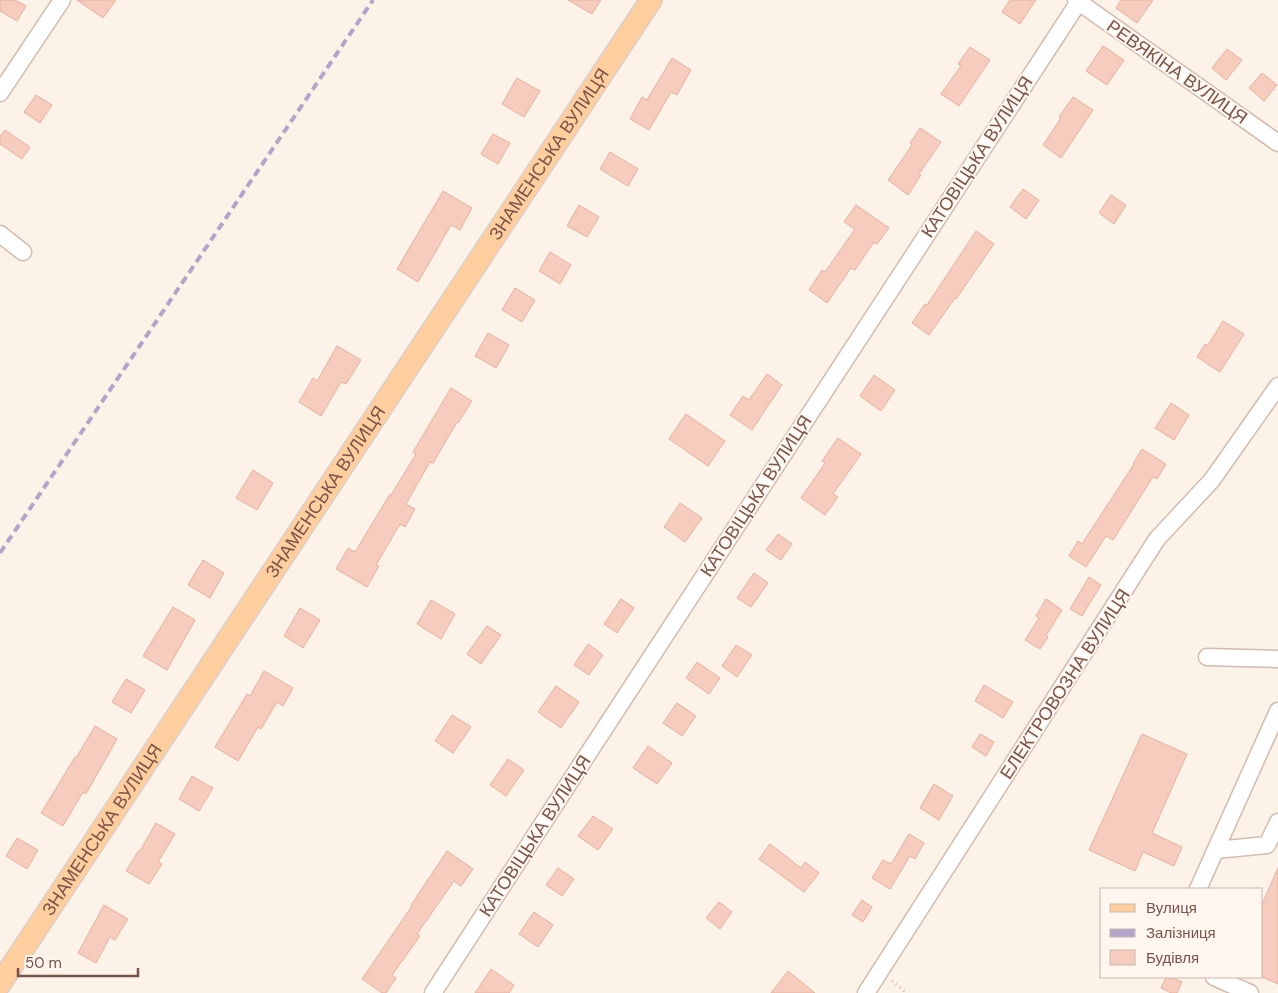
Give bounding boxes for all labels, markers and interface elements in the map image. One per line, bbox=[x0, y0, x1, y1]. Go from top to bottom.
street label: РЕВЯКІНА ВУЛИЦЯ bbox=[1102, 14, 1252, 130]
street label: ЗНАМЕНСЬКА ВУЛИЦЯ bbox=[483, 64, 615, 245]
street label: КАТОВІЦЬКА ВУЛИЦЯ bbox=[916, 72, 1038, 242]
street label: ЗНАМЕНСЬКА ВУЛИЦЯ bbox=[260, 401, 391, 583]
street label: КАТОВІЦЬКА ВУЛИЦЯ bbox=[695, 411, 817, 581]
street label: ЕЛЕКТРОВОЗНА ВУЛИЦЯ bbox=[994, 584, 1136, 784]
street label: ЗНАМЕНСЬКА ВУЛИЦЯ bbox=[37, 739, 168, 920]
street label: КАТОВІЦЬКА ВУЛИЦЯ bbox=[474, 751, 596, 921]
legend bbox=[1100, 888, 1263, 978]
text: Вулиця bbox=[1146, 898, 1197, 918]
text: Залізниця bbox=[1146, 923, 1216, 943]
scale bar bbox=[18, 946, 138, 978]
text: Будівля bbox=[1146, 948, 1199, 968]
text: 50 m bbox=[25, 953, 62, 973]

